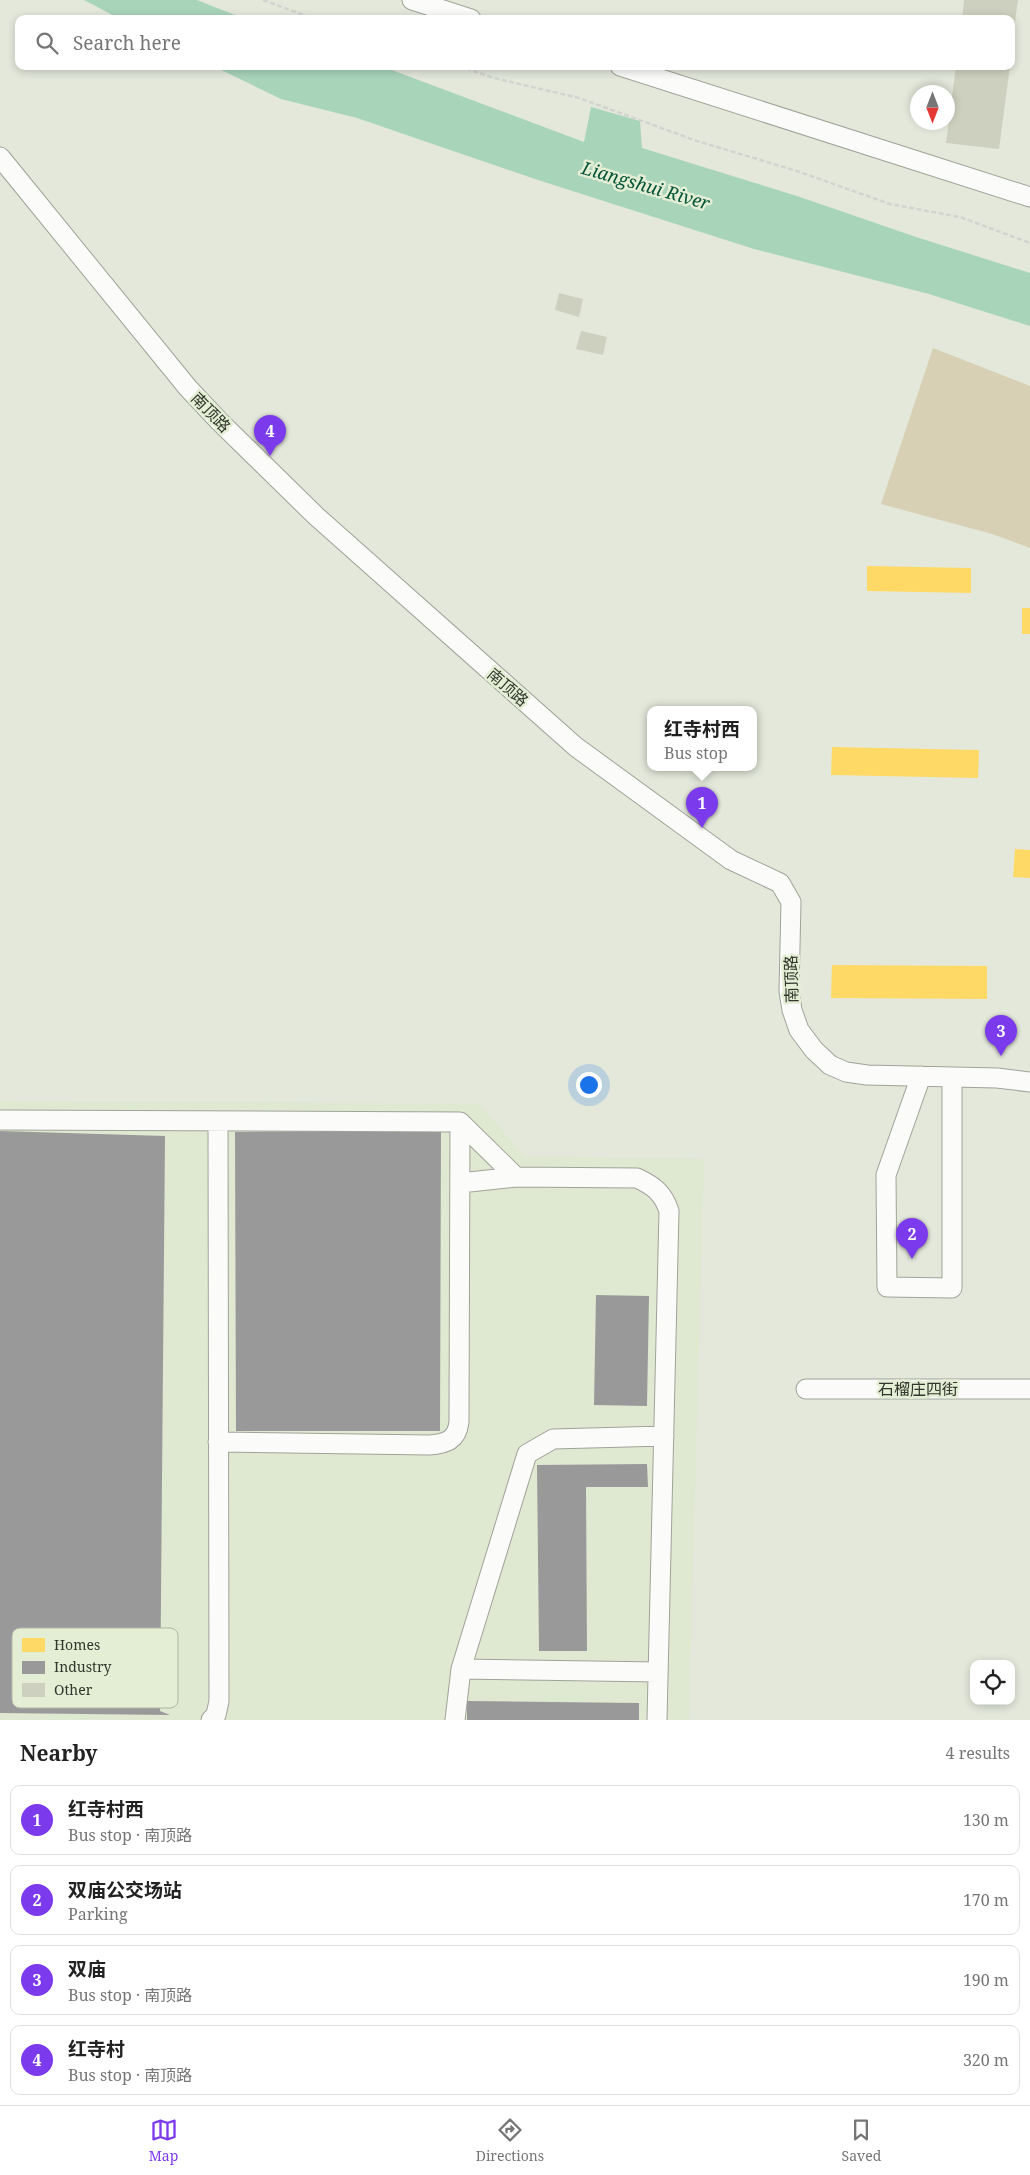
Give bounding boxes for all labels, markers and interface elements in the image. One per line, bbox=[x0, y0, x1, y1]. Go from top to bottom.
search box bbox=[15, 15, 1015, 70]
icon: search bbox=[33, 29, 61, 57]
text: Search here bbox=[73, 30, 181, 56]
north arrow bbox=[910, 85, 955, 130]
water label: Liangshui River bbox=[578, 155, 713, 215]
street label: 南顶路 bbox=[186, 387, 236, 437]
pin: 4 bbox=[254, 415, 286, 456]
street label: 南顶路 bbox=[483, 663, 533, 711]
popup bbox=[647, 706, 757, 771]
text: 红寺村西 bbox=[664, 716, 740, 742]
text: Bus stop bbox=[664, 742, 728, 764]
pin: 1 bbox=[686, 787, 718, 828]
street label: 南顶路 bbox=[780, 955, 802, 1003]
pin: 3 bbox=[985, 1015, 1017, 1056]
your location bbox=[576, 1072, 602, 1098]
pin: 2 bbox=[896, 1218, 928, 1259]
street label: 石榴庄四街 bbox=[878, 1378, 958, 1400]
legend bbox=[12, 1628, 178, 1708]
text: Homes bbox=[54, 1635, 100, 1654]
text: Industry bbox=[54, 1657, 111, 1676]
map controls bbox=[970, 1660, 1015, 1705]
button: locate bbox=[970, 1660, 1015, 1705]
text: Other bbox=[54, 1680, 93, 1699]
text: Nearby bbox=[20, 1739, 98, 1767]
text: 4 results bbox=[946, 1742, 1010, 1764]
text: 红寺村西 bbox=[68, 1796, 144, 1822]
text: 1 bbox=[32, 1809, 42, 1831]
text: 130 m bbox=[963, 1809, 1009, 1831]
text: Bus stop · 南顶路 bbox=[68, 1824, 192, 1846]
text: 双庙公交场站 bbox=[68, 1877, 182, 1903]
text: 2 bbox=[32, 1889, 42, 1911]
text: 170 m bbox=[963, 1889, 1009, 1911]
text: Parking bbox=[68, 1903, 128, 1925]
text: 双庙 bbox=[68, 1956, 106, 1982]
text: 3 bbox=[32, 1969, 42, 1991]
text: 190 m bbox=[963, 1969, 1009, 1991]
text: Bus stop · 南顶路 bbox=[68, 1984, 192, 2006]
text: 红寺村 bbox=[68, 2036, 125, 2062]
text: 4 bbox=[32, 2049, 42, 2071]
text: 320 m bbox=[963, 2049, 1009, 2071]
text: Bus stop · 南顶路 bbox=[68, 2064, 192, 2086]
tab: Map bbox=[149, 2116, 178, 2165]
tab: Directions bbox=[476, 2116, 544, 2165]
tab: Saved bbox=[842, 2116, 881, 2165]

